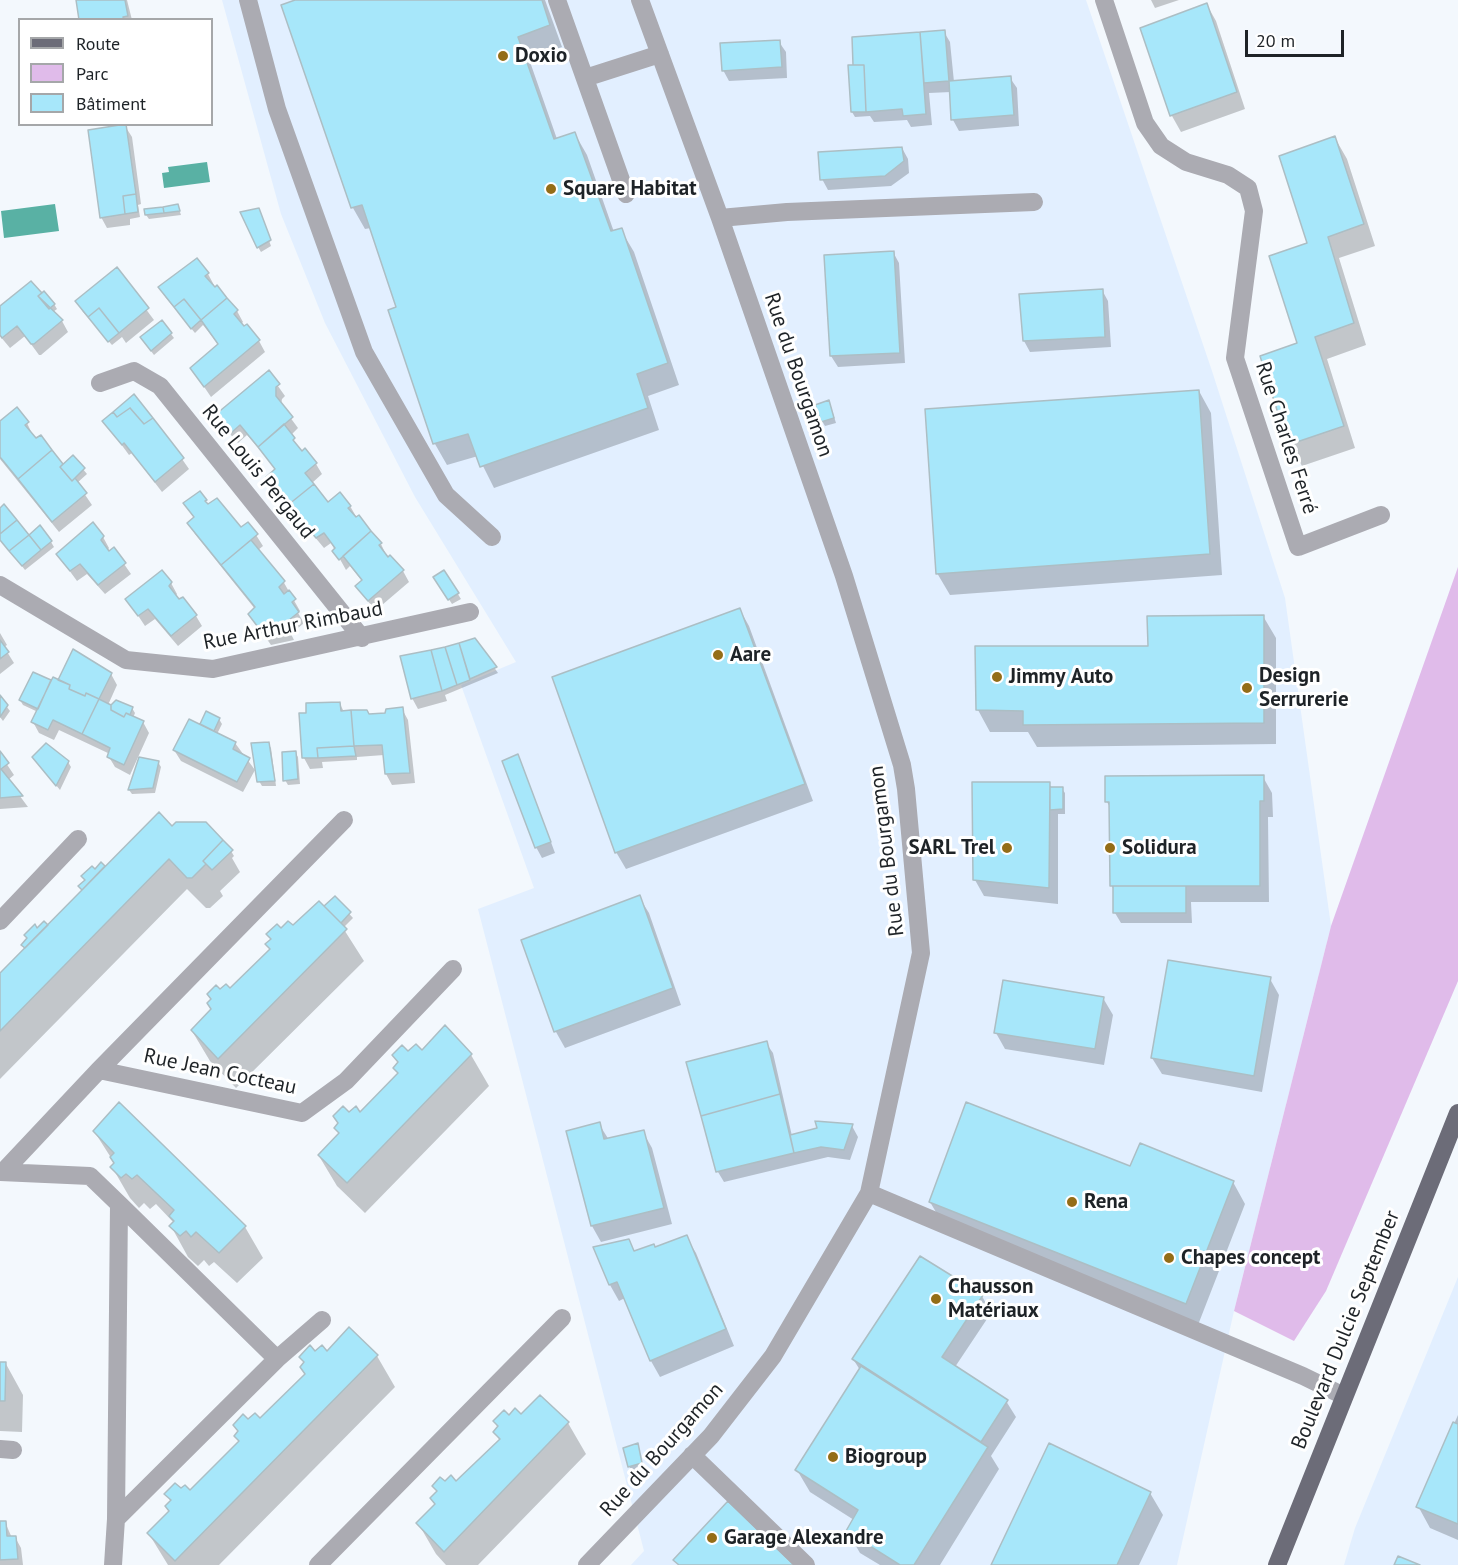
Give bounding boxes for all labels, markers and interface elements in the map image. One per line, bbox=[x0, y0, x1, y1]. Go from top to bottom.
legend bbox=[18, 18, 213, 126]
scale bar bbox=[1248, 18, 1347, 56]
text: 20 m bbox=[1256, 29, 1295, 52]
text: Route bbox=[76, 32, 120, 55]
place label: Doxio bbox=[515, 43, 567, 69]
marker: Doxio bbox=[496, 49, 510, 63]
text: Parc bbox=[76, 62, 109, 85]
text: Bâtiment bbox=[76, 92, 146, 115]
place label: Square Habitat bbox=[563, 176, 697, 202]
marker: Square Habitat bbox=[544, 182, 558, 196]
street label: Rue du Bourgamon bbox=[758, 290, 838, 460]
street label: Rue Charles Ferré bbox=[1250, 359, 1322, 517]
street label: Rue Louis Pergaud bbox=[196, 400, 320, 544]
street label: Rue Arthur Rimbaud bbox=[201, 596, 385, 656]
place label: Aare bbox=[730, 642, 771, 668]
marker: Aare bbox=[711, 648, 725, 662]
place label: Design Serrurerie bbox=[1259, 663, 1349, 713]
place label: Jimmy Auto bbox=[1009, 664, 1113, 690]
marker: Jimmy Auto bbox=[990, 670, 1004, 684]
marker: Design Serrurerie bbox=[1240, 681, 1254, 695]
street label: Rue du Bourgamon bbox=[864, 764, 910, 938]
place label: SARL Trel bbox=[908, 835, 995, 861]
place label: Solidura bbox=[1122, 835, 1197, 861]
marker: SARL Trel bbox=[1000, 841, 1014, 855]
marker: Solidura bbox=[1103, 841, 1117, 855]
street label: Rue Jean Cocteau bbox=[141, 1044, 299, 1100]
place label: Rena bbox=[1084, 1189, 1128, 1215]
marker: Rena bbox=[1065, 1195, 1079, 1209]
street label: Boulevard Dulcie September bbox=[1287, 1207, 1405, 1453]
place label: Chapes concept bbox=[1181, 1245, 1320, 1271]
marker: Chapes concept bbox=[1162, 1251, 1176, 1265]
place label: Chausson Matériaux bbox=[948, 1274, 1039, 1324]
marker: Chausson Matériaux bbox=[929, 1292, 943, 1306]
street label: Rue du Bourgamon bbox=[595, 1378, 729, 1522]
place label: Biogroup bbox=[845, 1444, 927, 1470]
marker: Biogroup bbox=[826, 1450, 840, 1464]
place label: Garage Alexandre bbox=[724, 1525, 884, 1551]
marker: Garage Alexandre bbox=[705, 1531, 719, 1545]

